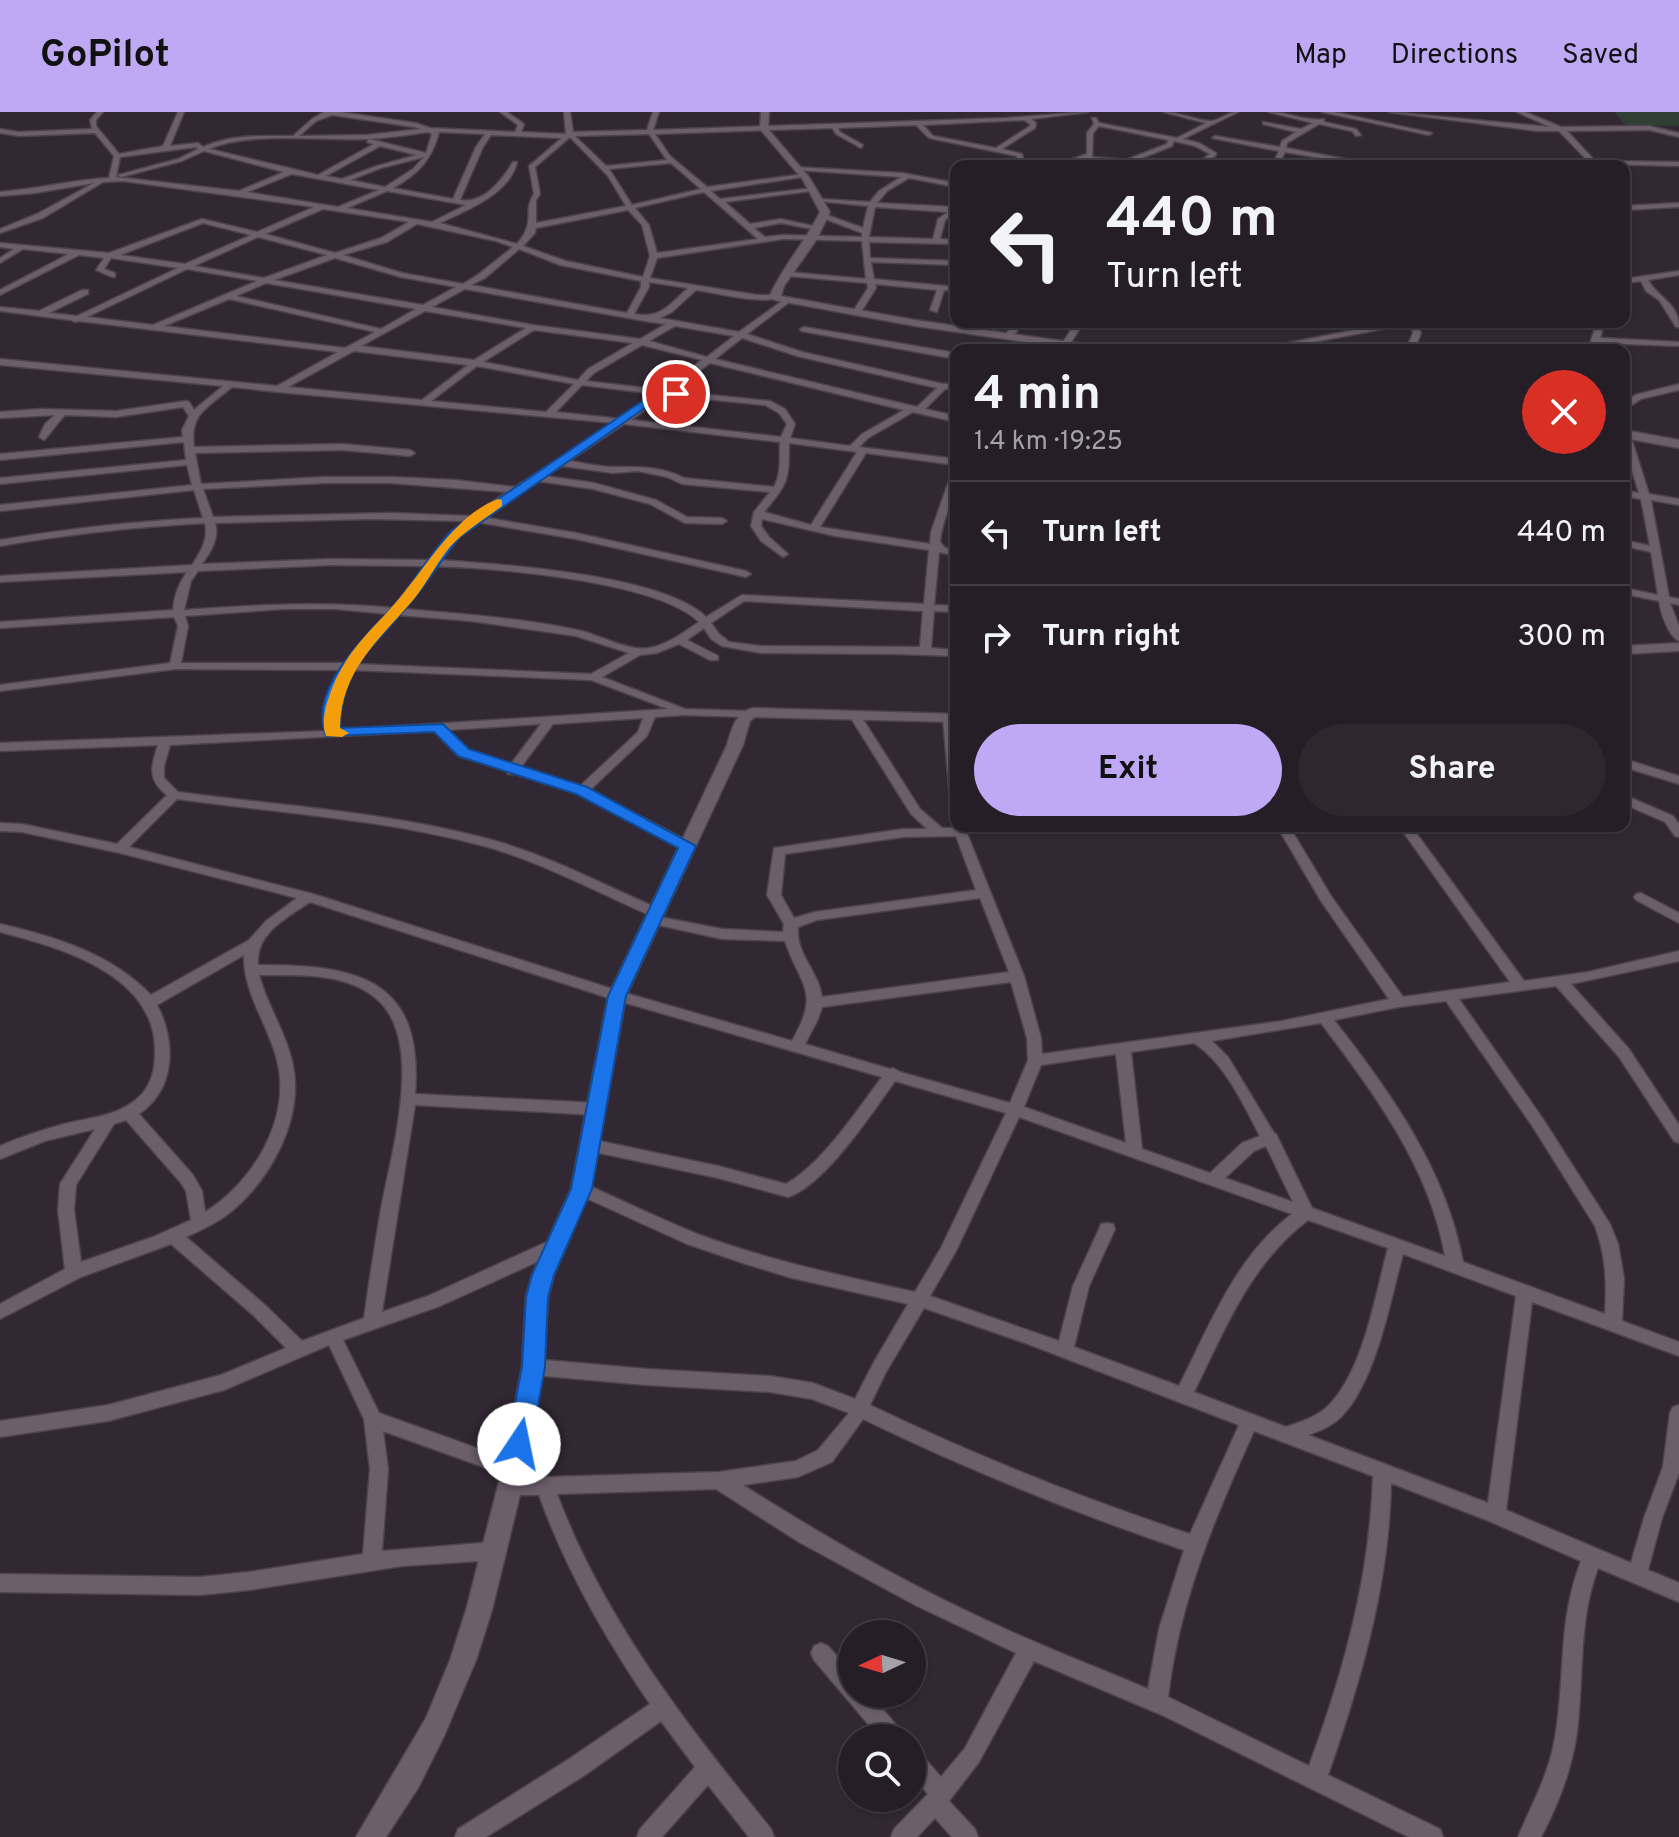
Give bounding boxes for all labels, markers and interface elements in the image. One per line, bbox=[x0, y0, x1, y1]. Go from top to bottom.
text: GoPilot bbox=[40, 32, 170, 81]
text: Map bbox=[1294, 38, 1347, 74]
text: Directions bbox=[1391, 38, 1518, 74]
text: Saved bbox=[1562, 38, 1639, 74]
text: 440 m bbox=[1106, 186, 1278, 256]
icon: left bbox=[974, 192, 1078, 296]
text: Turn left bbox=[1106, 255, 1243, 301]
pin bbox=[642, 360, 710, 428]
text: 4 min bbox=[974, 366, 1101, 426]
button: close bbox=[1522, 370, 1606, 454]
icon: arrive bbox=[654, 372, 698, 416]
text: 1.4 km · 19:25 bbox=[974, 426, 1123, 459]
icon: left bbox=[974, 511, 1018, 555]
text: Turn left bbox=[1042, 515, 1162, 552]
text: 440 m bbox=[1517, 515, 1606, 552]
icon: right bbox=[974, 615, 1018, 659]
text: Turn right bbox=[1042, 619, 1180, 656]
text: 300 m bbox=[1517, 619, 1606, 656]
button: Exit bbox=[974, 724, 1282, 816]
button: Share bbox=[1298, 724, 1606, 816]
position arrow bbox=[477, 1402, 561, 1486]
north arrow bbox=[838, 1620, 926, 1708]
map controls bbox=[838, 1620, 926, 1812]
button: search bbox=[838, 1724, 926, 1812]

